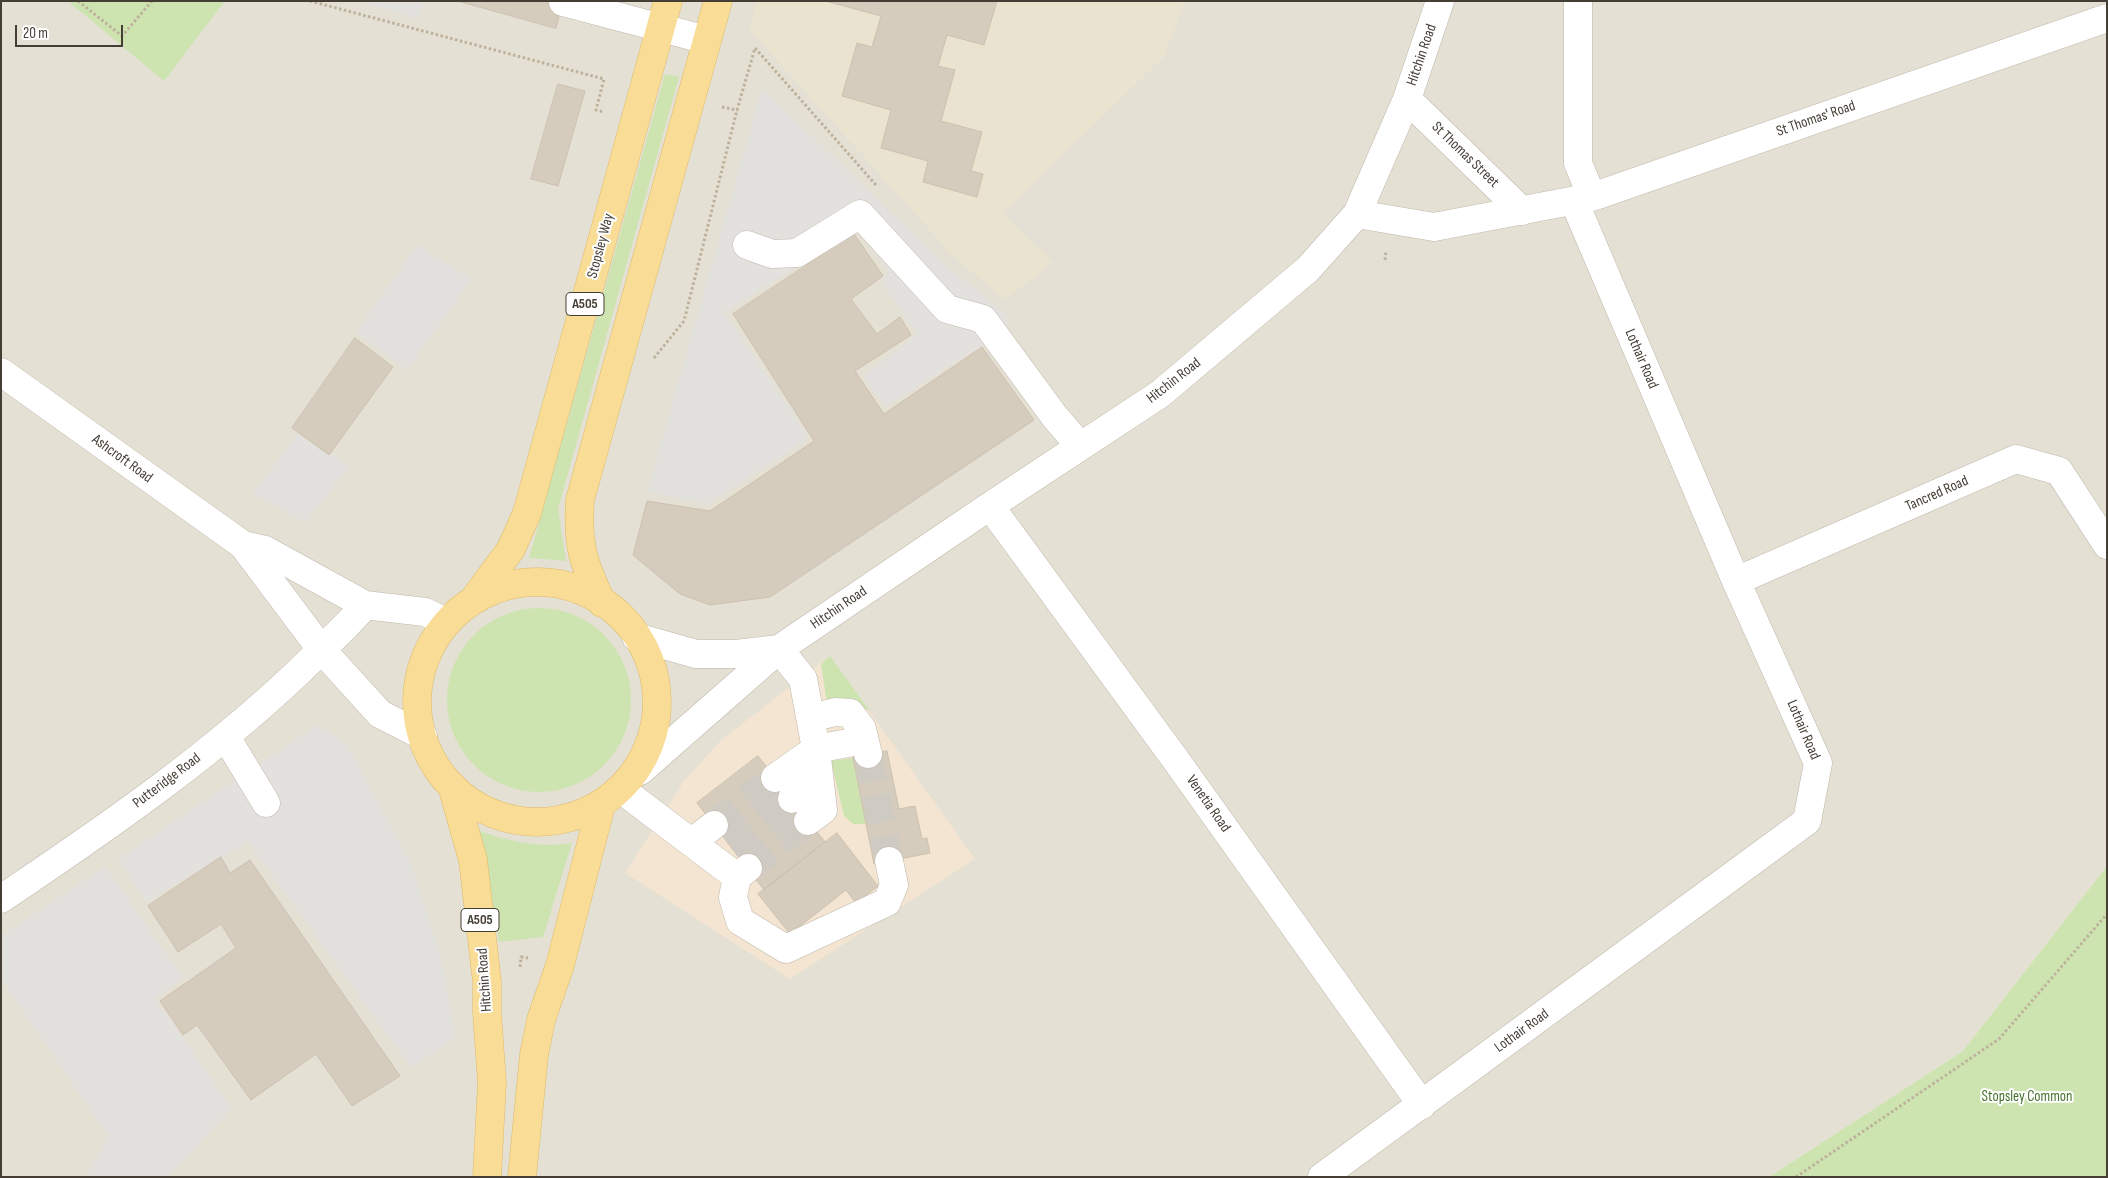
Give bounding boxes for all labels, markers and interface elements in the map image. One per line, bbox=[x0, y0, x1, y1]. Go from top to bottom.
scale bar bbox=[18, 15, 125, 47]
street label: Hitchin Road bbox=[1403, 22, 1441, 88]
text: 20 m bbox=[23, 24, 48, 43]
street label: St Thomas' Road bbox=[1774, 97, 1858, 141]
street label: St Thomas Street bbox=[1428, 118, 1502, 192]
street label: Stopsley Way bbox=[584, 212, 618, 280]
road number: A505 bbox=[566, 292, 604, 316]
street label: Lothair Road bbox=[1620, 327, 1662, 391]
street label: Hitchin Road bbox=[1143, 354, 1205, 408]
street label: Ashcroft Road bbox=[88, 431, 156, 487]
street label: Tancred Road bbox=[1903, 472, 1971, 516]
street label: Hitchin Road bbox=[807, 583, 871, 633]
street label: Lothair Road bbox=[1782, 698, 1824, 762]
street label: Putteridge Road bbox=[130, 750, 204, 812]
street label: Venetia Road bbox=[1182, 772, 1234, 836]
road number: A505 bbox=[461, 908, 499, 932]
street label: Hitchin Road bbox=[474, 948, 496, 1012]
street label: Lothair Road bbox=[1491, 1005, 1553, 1057]
park label: Stopsley Common bbox=[1982, 1088, 2072, 1106]

